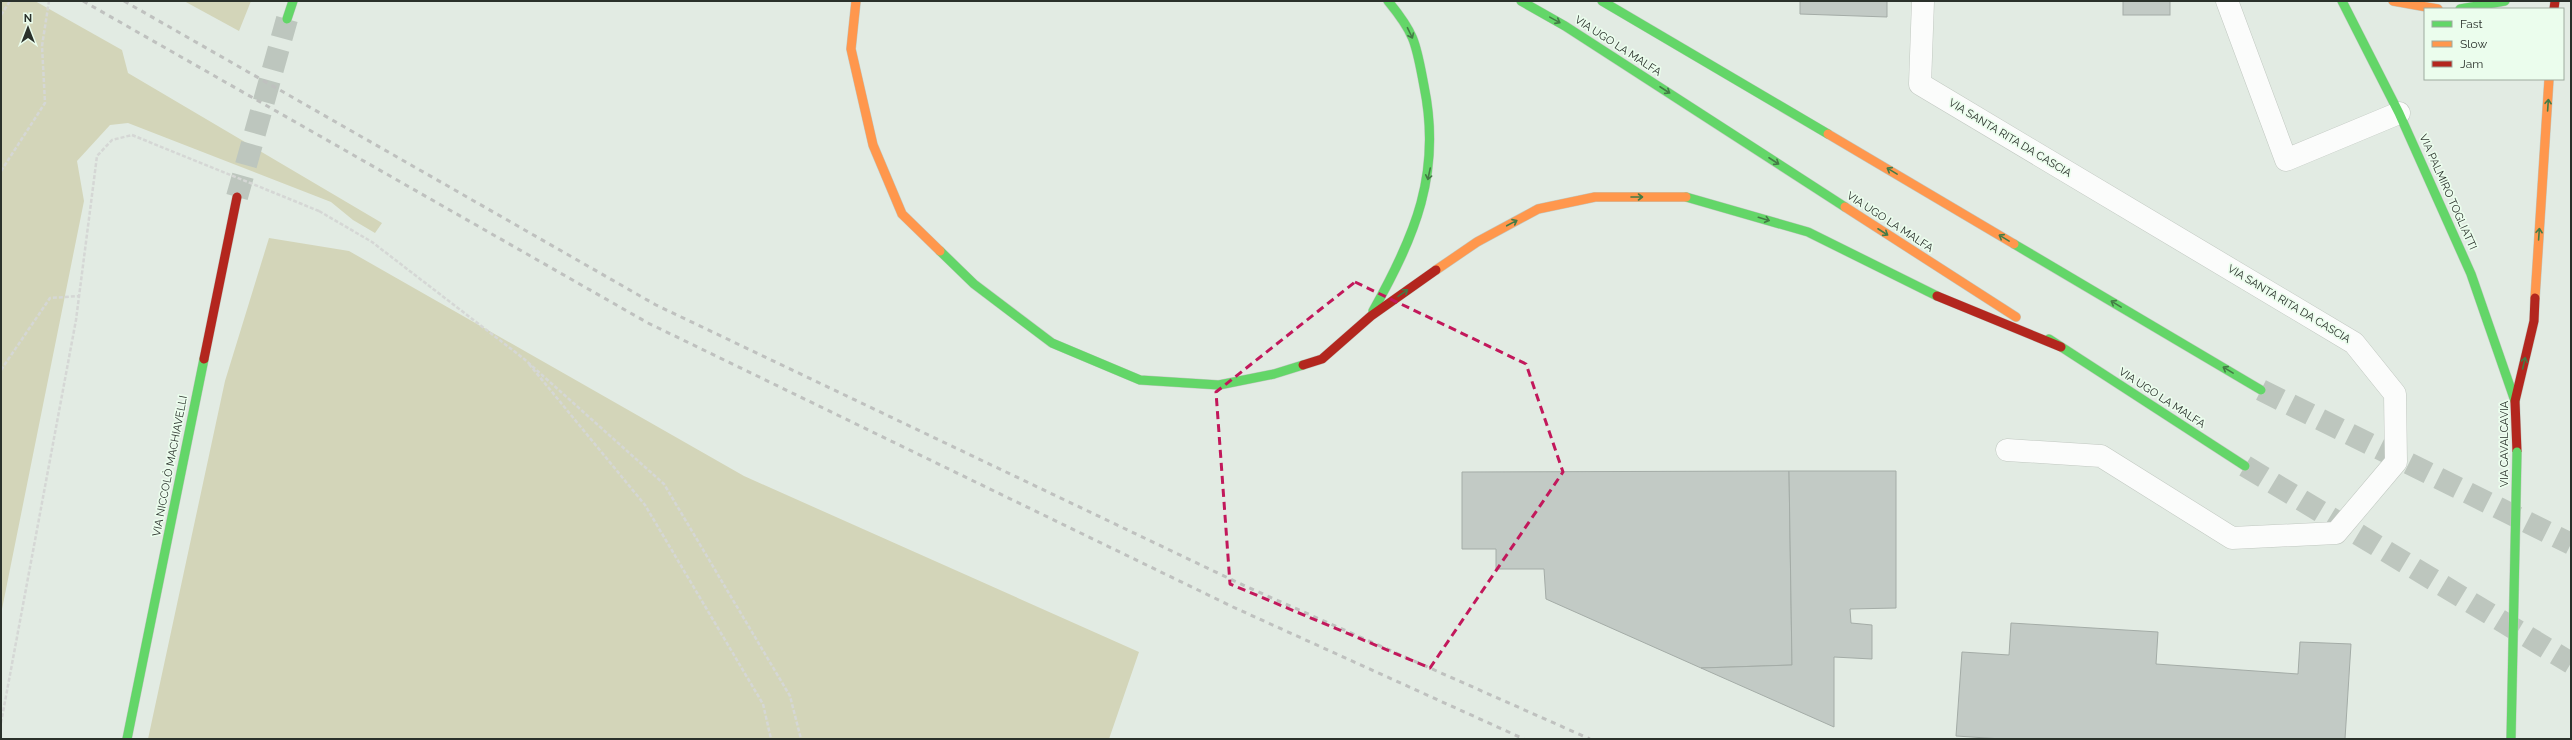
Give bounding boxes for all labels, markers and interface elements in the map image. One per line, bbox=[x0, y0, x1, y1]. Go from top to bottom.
north arrow bbox=[8, 8, 48, 48]
legend bbox=[2424, 8, 2564, 80]
text: N bbox=[24, 12, 32, 25]
street label: VIA UGO LA MALFA bbox=[1572, 13, 1664, 79]
one-way arrow bbox=[1549, 17, 1561, 25]
text: Fast bbox=[2460, 17, 2483, 31]
one-way arrow bbox=[1407, 27, 1415, 39]
text: Slow bbox=[2460, 37, 2487, 51]
text: Jam bbox=[2460, 57, 2483, 71]
one-way arrow bbox=[1659, 86, 1670, 94]
street label: VIA SANTA RITA DA CASCIA bbox=[1946, 96, 2074, 180]
one-way arrow bbox=[2544, 99, 2551, 112]
street label: VIA PALMIRO TOGLIATTI bbox=[2417, 132, 2479, 252]
one-way arrow bbox=[1768, 157, 1779, 165]
one-way arrow bbox=[1424, 167, 1432, 180]
one-way arrow bbox=[1886, 167, 1898, 175]
street label: VIA UGO LA MALFA bbox=[1844, 189, 1936, 255]
one-way arrow bbox=[1630, 193, 1643, 201]
one-way arrow bbox=[1757, 216, 1770, 223]
one-way arrow bbox=[1506, 219, 1518, 227]
one-way arrow bbox=[1877, 228, 1889, 236]
one-way arrow bbox=[2536, 228, 2543, 241]
one-way arrow bbox=[1998, 233, 2010, 241]
street label: VIA SANTA RITA DA CASCIA bbox=[2225, 262, 2353, 346]
one-way arrow bbox=[1397, 289, 1408, 297]
one-way arrow bbox=[2110, 299, 2122, 307]
one-way arrow bbox=[2521, 357, 2528, 370]
street label: VIA UGO LA MALFA bbox=[2116, 365, 2208, 431]
one-way arrow bbox=[2222, 365, 2234, 373]
street label: VIA NICCOLÒ MACHIAVELLI bbox=[149, 394, 190, 538]
street label: VIA CAVALCAVIA bbox=[2498, 400, 2511, 487]

